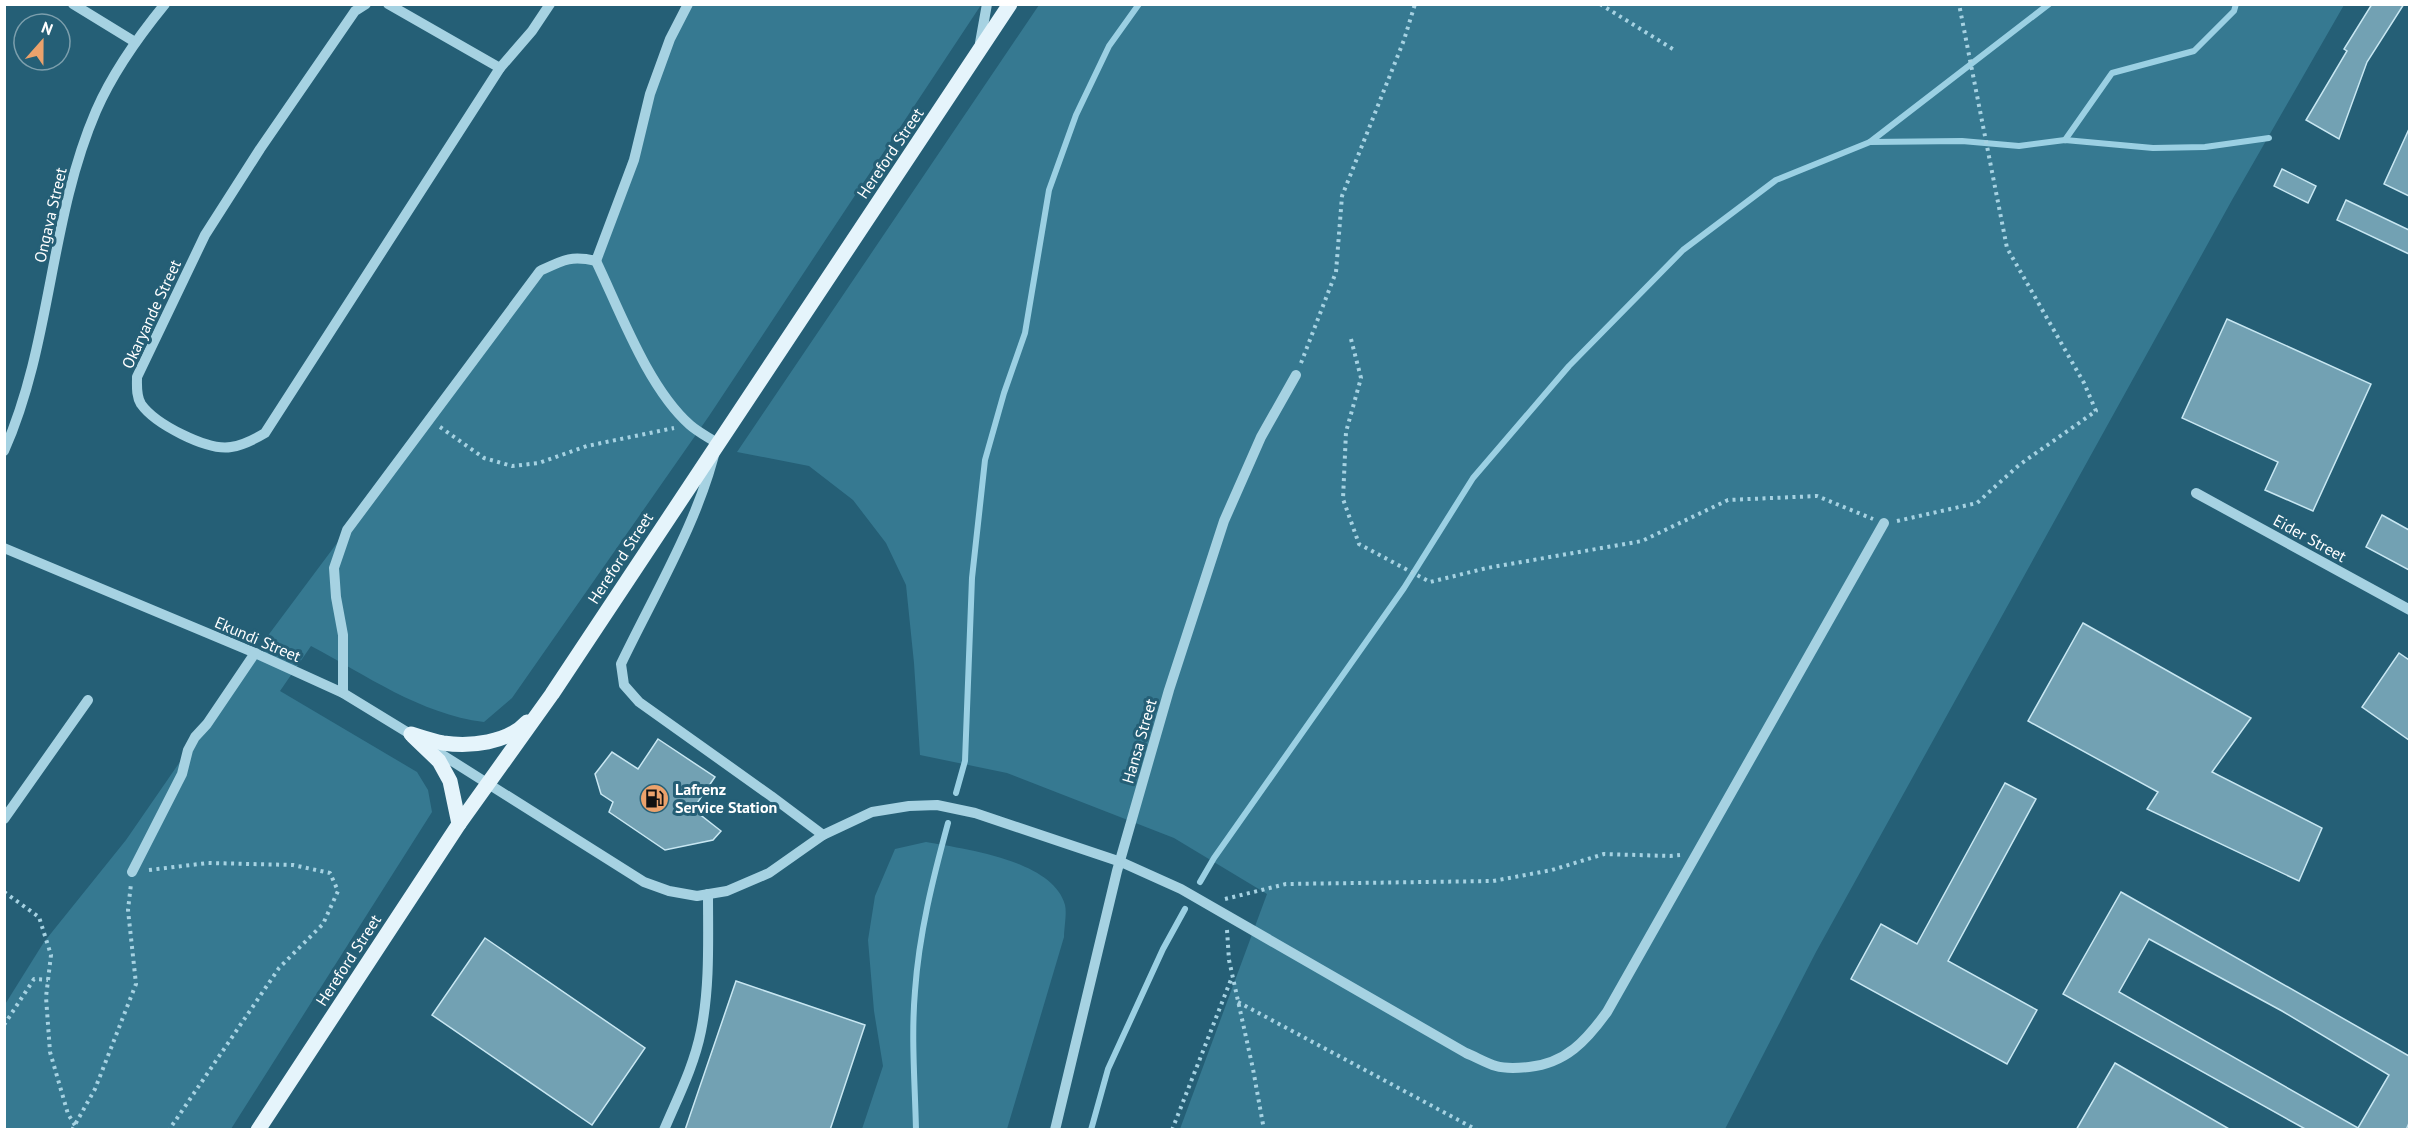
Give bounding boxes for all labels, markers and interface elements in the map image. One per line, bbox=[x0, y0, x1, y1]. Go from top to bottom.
north arrow bbox=[12, 12, 72, 72]
text: N bbox=[39, 17, 56, 39]
street label: Hereford Street bbox=[852, 103, 928, 202]
street label: Ongava Street bbox=[29, 165, 71, 265]
street label: Okaryande Street bbox=[117, 256, 185, 372]
street label: Hereford Street bbox=[583, 508, 657, 608]
street label: Eider Street bbox=[2270, 510, 2350, 566]
street label: Ekundi Street bbox=[212, 612, 305, 666]
street label: Hansa Street bbox=[1117, 696, 1161, 786]
place label: Lafrenz Service Station bbox=[675, 779, 777, 817]
fuel station icon: Lafrenz Service Station bbox=[638, 782, 670, 814]
street label: Hereford Street bbox=[311, 910, 385, 1010]

